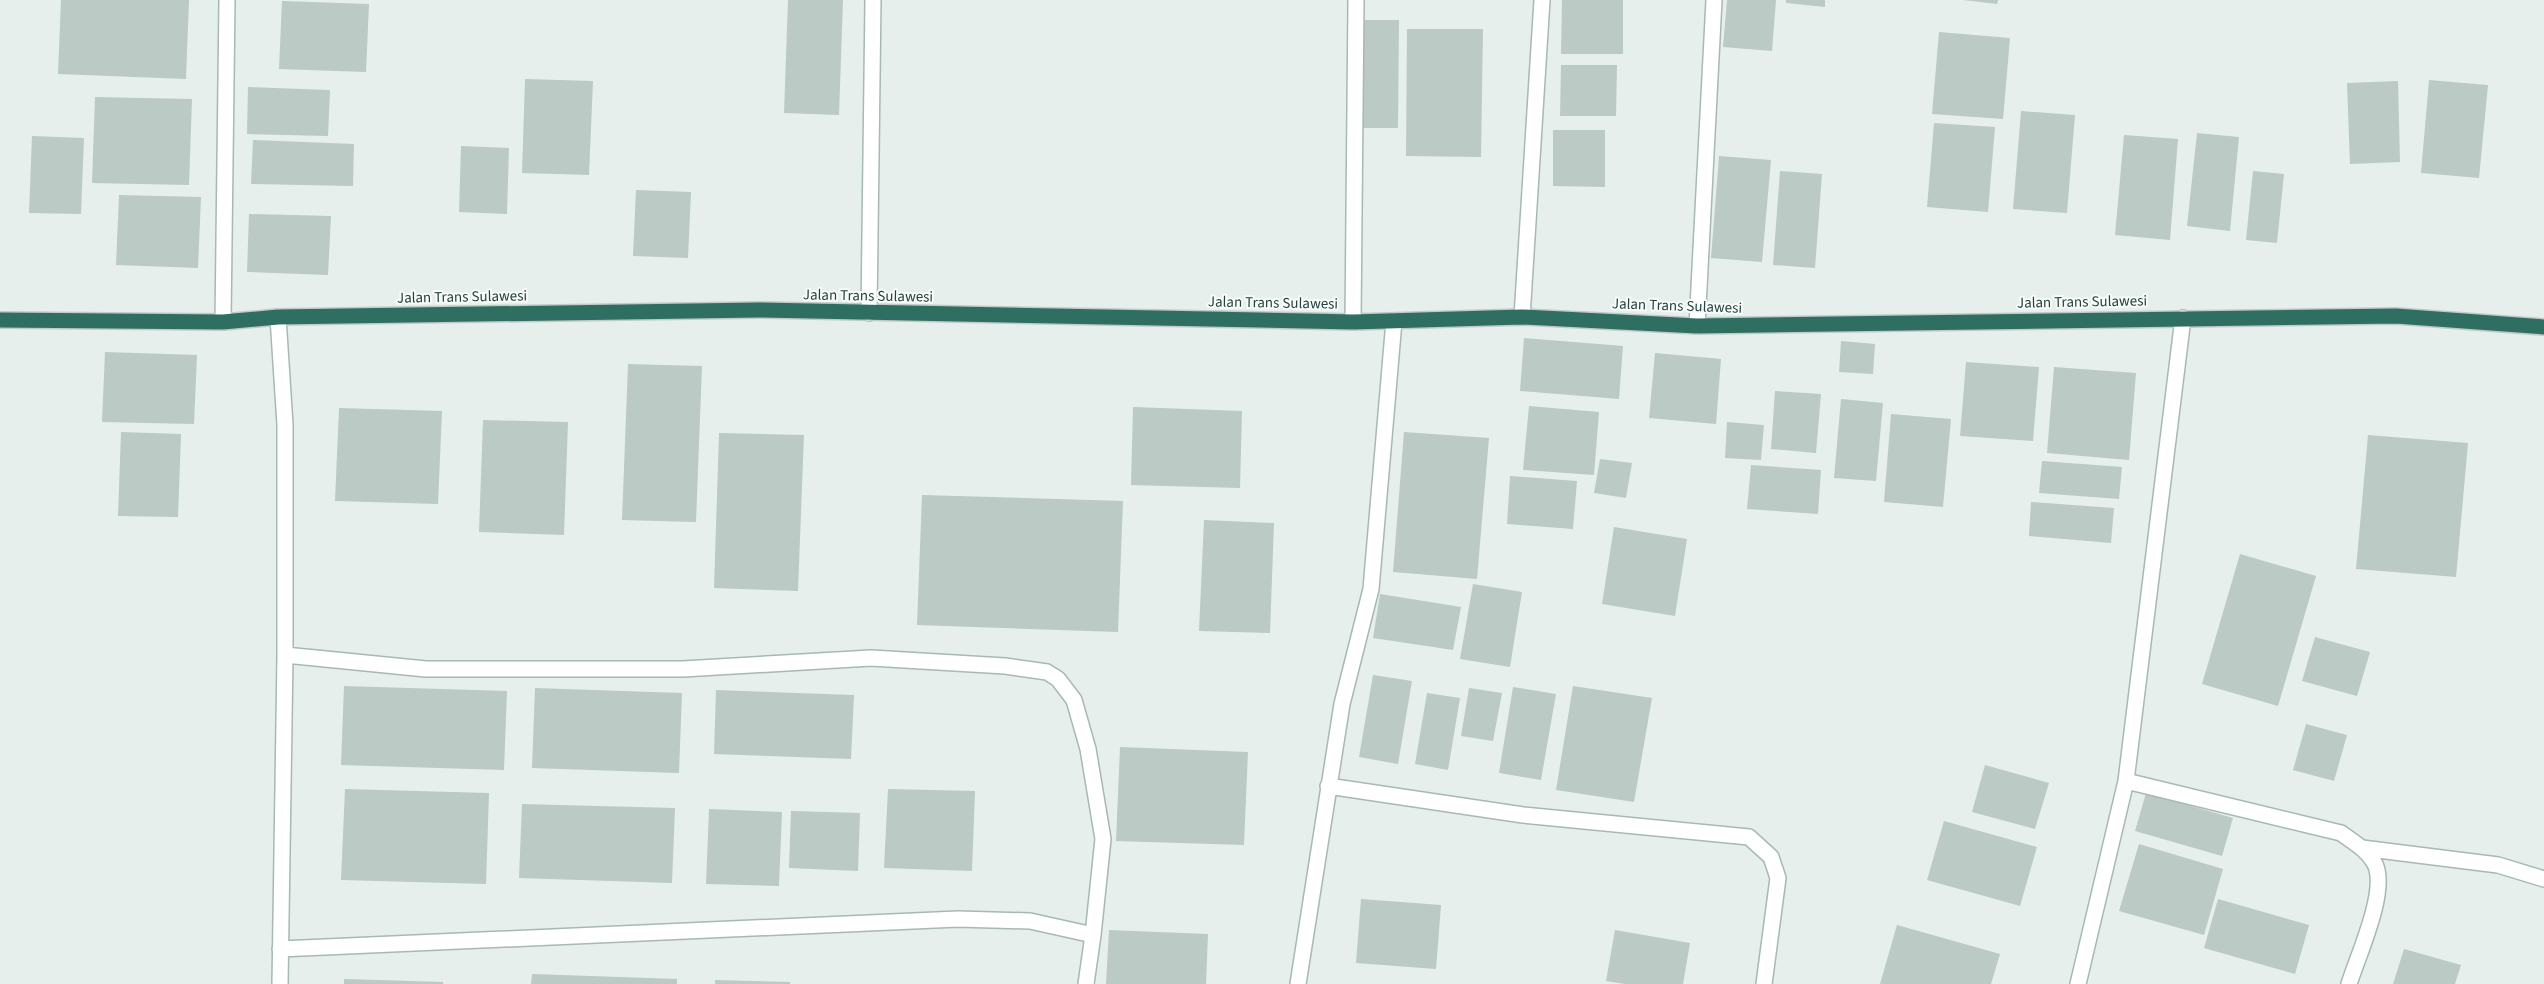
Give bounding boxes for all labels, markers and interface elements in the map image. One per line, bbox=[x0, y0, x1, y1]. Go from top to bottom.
street label: Jalan Trans Sulawesi bbox=[803, 284, 933, 308]
street label: Jalan Trans Sulawesi bbox=[397, 285, 527, 309]
street label: Jalan Trans Sulawesi bbox=[2017, 290, 2147, 314]
street label: Jalan Trans Sulawesi bbox=[1208, 291, 1338, 315]
street label: Jalan Trans Sulawesi bbox=[1612, 293, 1742, 319]

